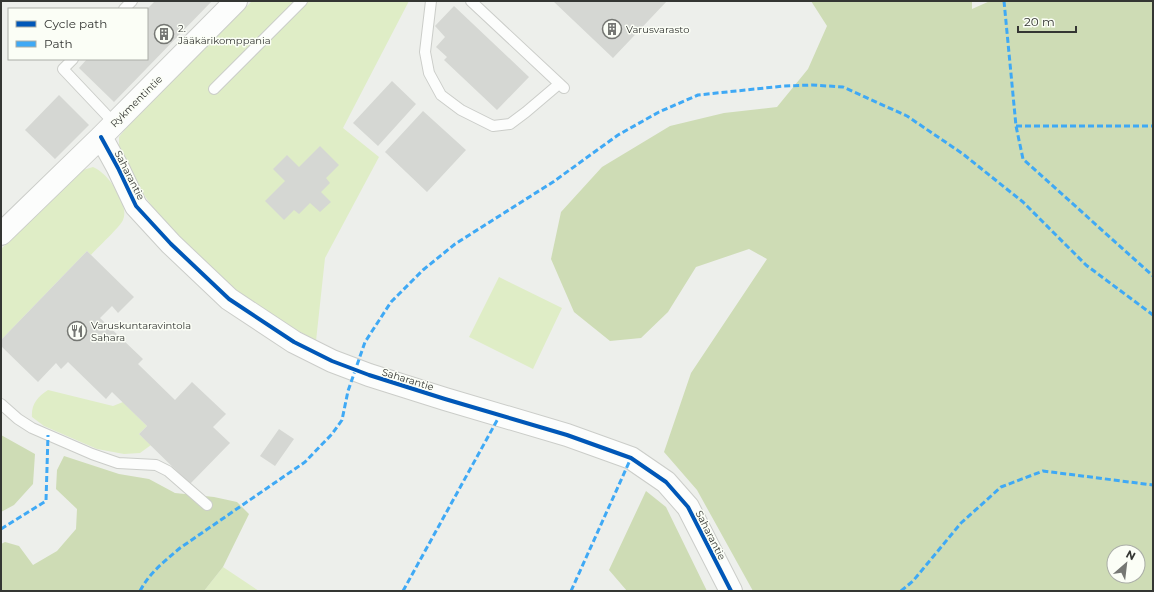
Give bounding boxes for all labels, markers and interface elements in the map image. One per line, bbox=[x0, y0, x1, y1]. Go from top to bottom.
legend bbox=[8, 8, 148, 60]
scale bar bbox=[1018, 8, 1076, 34]
text: 20 m bbox=[1024, 14, 1055, 29]
text: Cycle path bbox=[44, 16, 107, 31]
building icon: Varusvarasto bbox=[601, 18, 623, 40]
place label: 2. Jääkärikomppania bbox=[177, 22, 271, 47]
building icon: 2. Jääkärikomppania bbox=[153, 23, 175, 45]
place label: Varusvarasto bbox=[626, 23, 690, 36]
text: Path bbox=[44, 36, 73, 51]
street label: Rykmentintie bbox=[108, 73, 165, 130]
street label: Saharantie bbox=[112, 148, 148, 202]
place label: Varuskuntaravintola Sahara bbox=[91, 319, 191, 344]
restaurant icon: Varuskuntaravintola Sahara bbox=[66, 320, 88, 342]
street label: Saharantie bbox=[380, 365, 435, 394]
street label: Saharantie bbox=[693, 508, 729, 562]
north arrow bbox=[1106, 544, 1146, 584]
text: N bbox=[1123, 547, 1138, 563]

